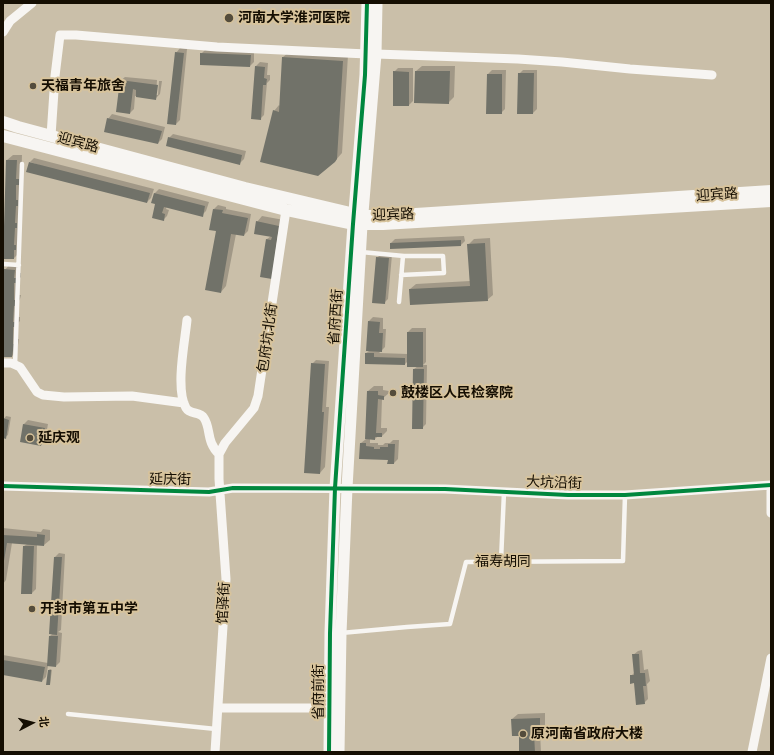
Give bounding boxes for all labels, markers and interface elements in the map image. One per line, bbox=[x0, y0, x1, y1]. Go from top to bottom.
place label: 河南大学淮河医院 bbox=[238, 10, 350, 26]
marker: 河南大学淮河医院 bbox=[223, 12, 235, 24]
place label: 天福青年旅舍 bbox=[41, 78, 125, 94]
marker: 天福青年旅舍 bbox=[28, 81, 38, 91]
street label: 迎宾路 bbox=[56, 129, 100, 157]
street label: 迎宾路 bbox=[695, 185, 739, 205]
street label: 迎宾路 bbox=[372, 206, 414, 224]
street label: 省府西街 bbox=[326, 288, 346, 346]
street label: 包府坑北街 bbox=[255, 302, 281, 374]
place label: 鼓楼区人民检察院 bbox=[401, 385, 513, 401]
marker: 鼓楼区人民检察院 bbox=[388, 388, 398, 398]
place label: 延庆观 bbox=[38, 430, 80, 446]
marker: 延庆观 bbox=[25, 433, 35, 443]
street label: 延庆街 bbox=[149, 471, 191, 489]
street label: 大坑沿街 bbox=[526, 474, 582, 492]
street label: 福寿胡同 bbox=[475, 554, 531, 570]
street label: 馆驿街 bbox=[215, 582, 233, 624]
place label: 开封市第五中学 bbox=[40, 601, 138, 617]
marker: 开封市第五中学 bbox=[27, 604, 37, 614]
street label: 省府前街 bbox=[311, 664, 327, 720]
north arrow bbox=[12, 703, 52, 743]
text: 北 bbox=[36, 715, 52, 728]
place label: 原河南省政府大楼 bbox=[531, 726, 643, 742]
marker: 原河南省政府大楼 bbox=[518, 729, 528, 739]

